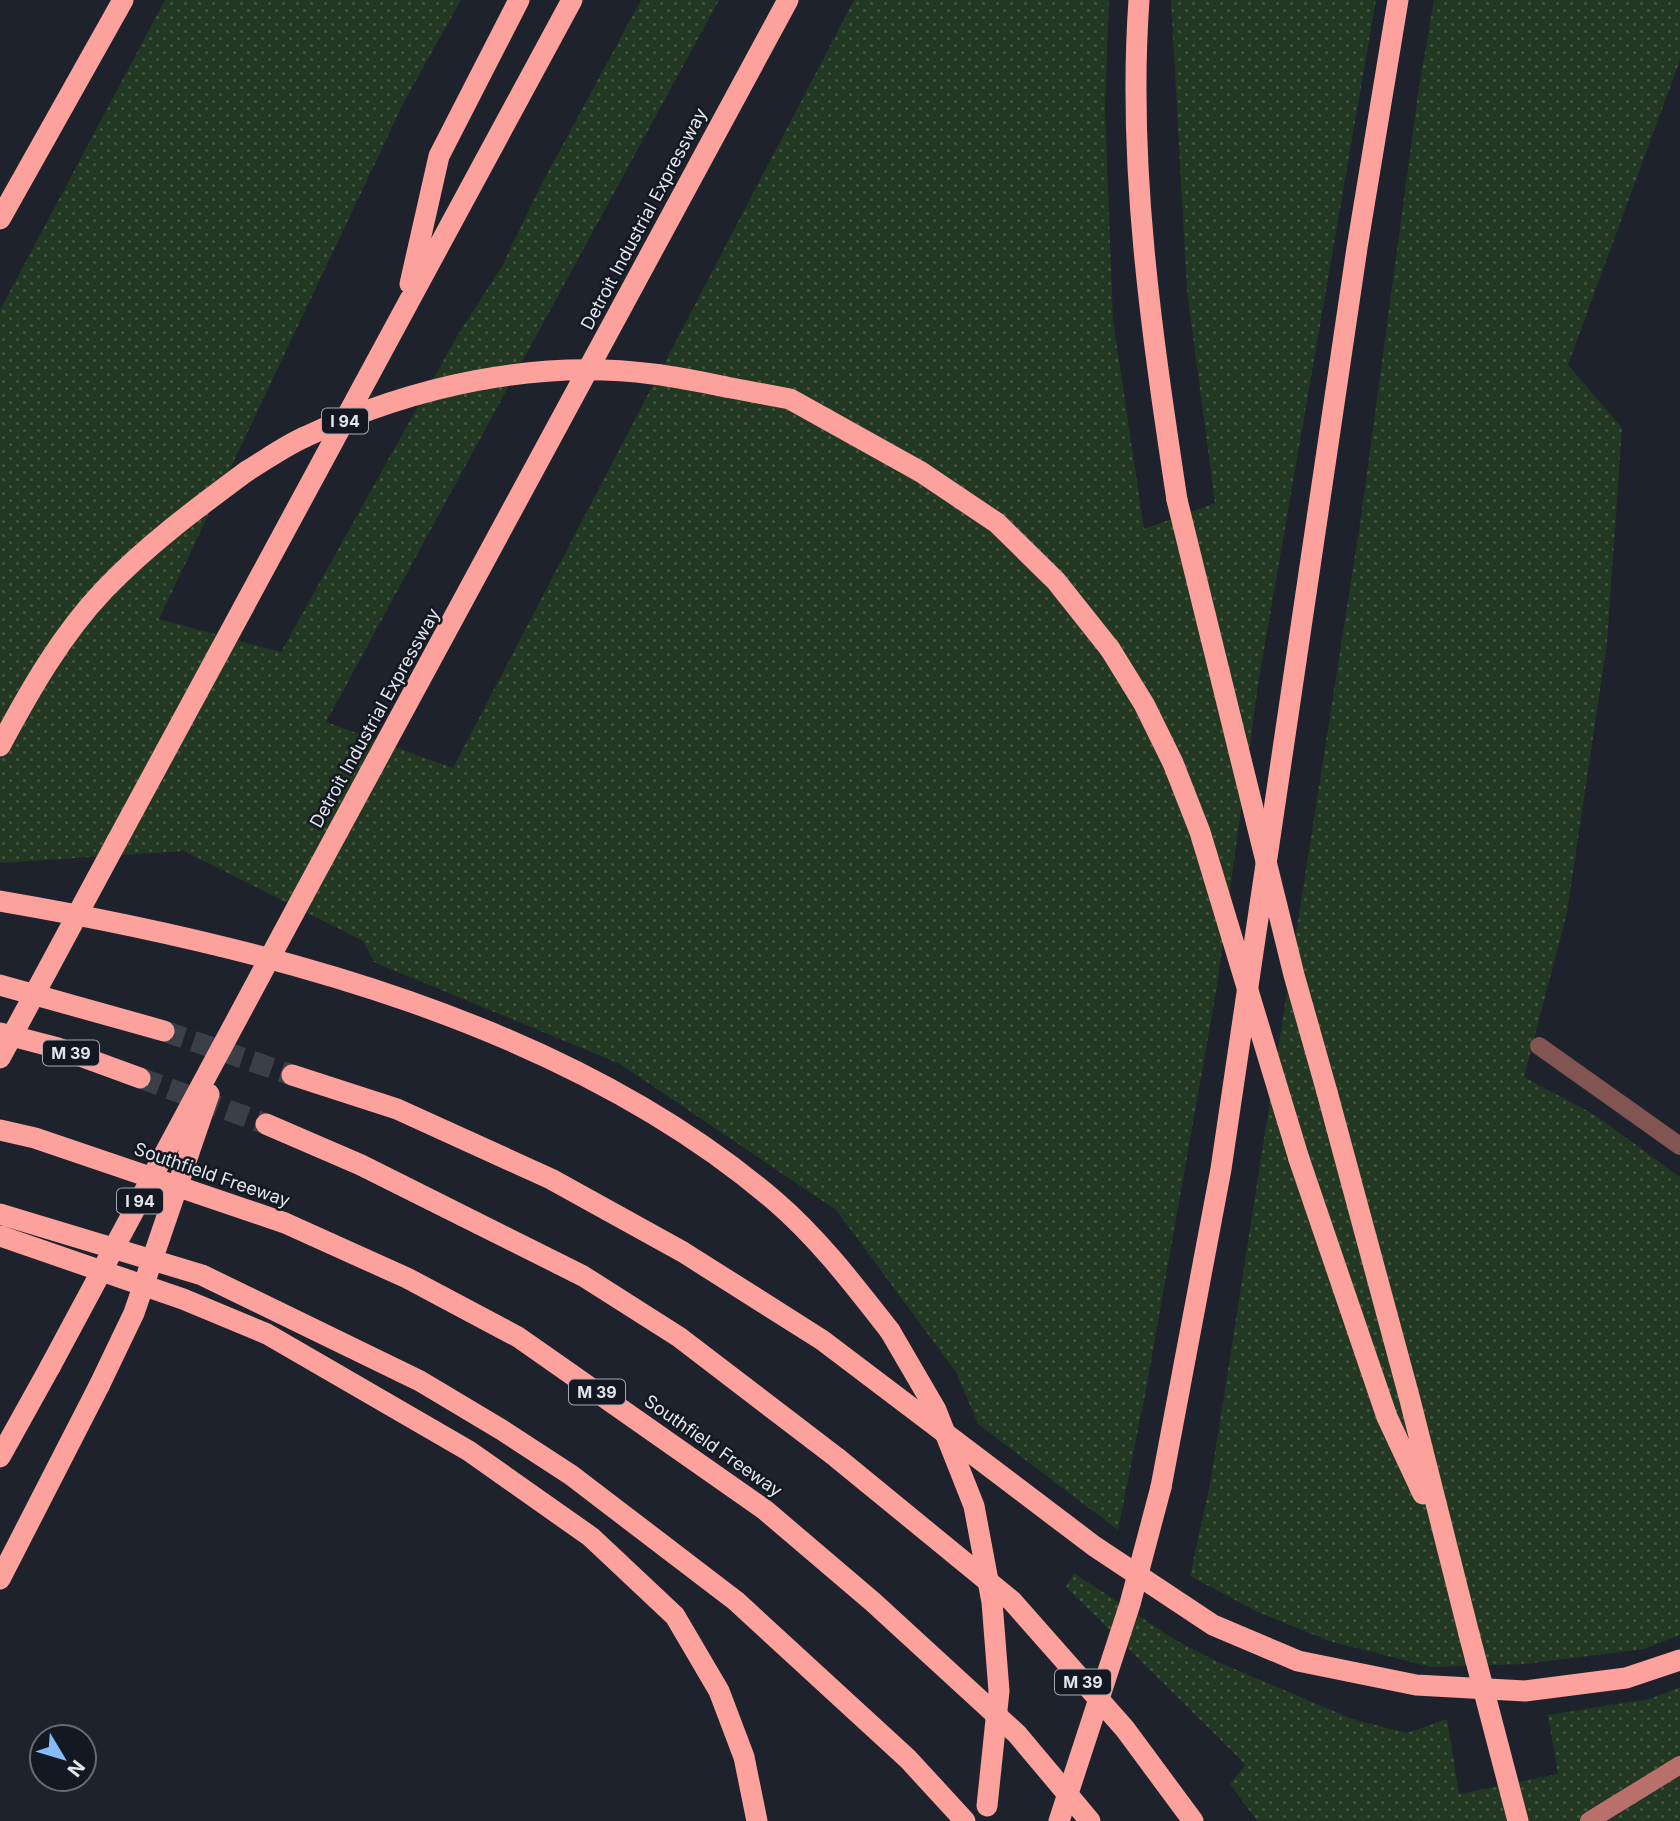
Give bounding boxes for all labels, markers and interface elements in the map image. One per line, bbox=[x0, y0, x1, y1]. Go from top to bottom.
street label: Detroit Industrial Expressway bbox=[576, 104, 711, 333]
road number: I 94 bbox=[322, 408, 368, 434]
street label: Detroit Industrial Expressway bbox=[305, 604, 444, 831]
road number: M 39 bbox=[43, 1040, 99, 1065]
street label: Southfield Freeway bbox=[131, 1138, 293, 1211]
road number: I 94 bbox=[117, 1189, 163, 1214]
road number: M 39 bbox=[569, 1380, 625, 1404]
street label: Southfield Freeway bbox=[640, 1390, 786, 1501]
road number: M 39 bbox=[1055, 1670, 1111, 1694]
north arrow bbox=[28, 1723, 98, 1793]
text: N bbox=[62, 1755, 90, 1781]

